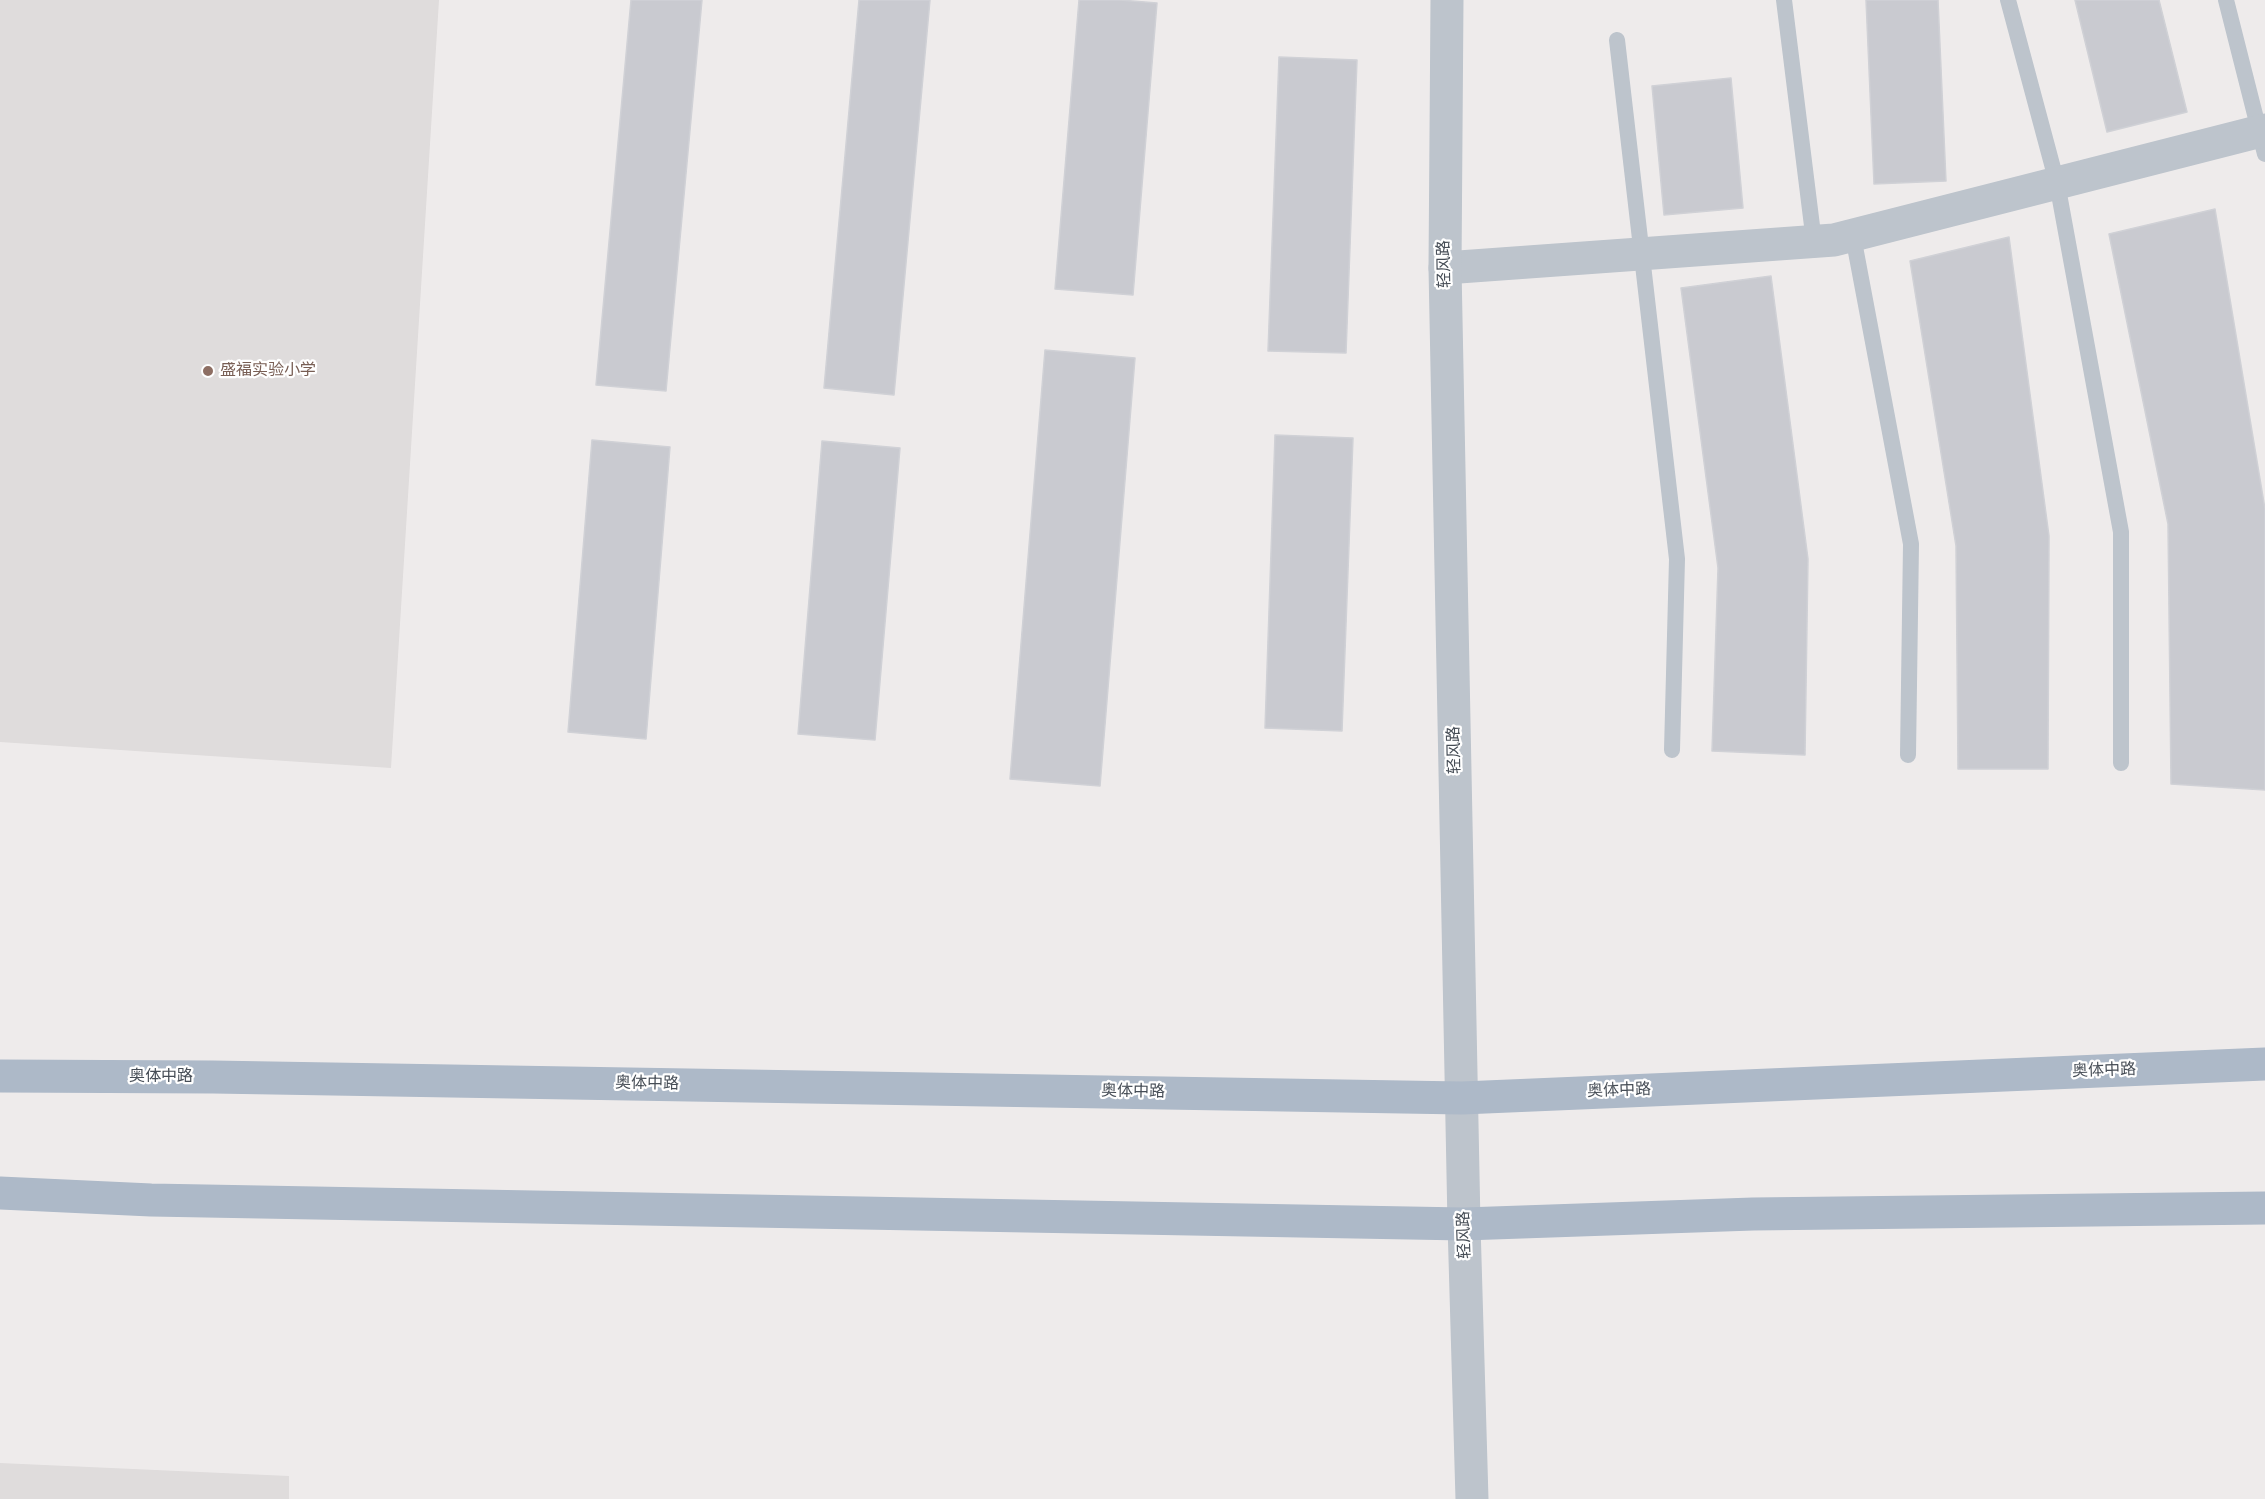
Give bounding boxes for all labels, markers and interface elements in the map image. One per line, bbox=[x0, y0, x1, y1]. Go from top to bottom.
street label: 轻风路 bbox=[1435, 240, 1455, 288]
place label: 盛福实验小学 bbox=[220, 361, 316, 381]
marker: 盛福实验小学 bbox=[201, 364, 215, 378]
street label: 轻风路 bbox=[1445, 726, 1465, 774]
street label: 奥体中路 bbox=[2072, 1060, 2136, 1082]
street label: 奥体中路 bbox=[129, 1067, 193, 1087]
street label: 奥体中路 bbox=[615, 1074, 679, 1094]
street label: 奥体中路 bbox=[1587, 1080, 1651, 1102]
street label: 奥体中路 bbox=[1101, 1082, 1165, 1102]
street label: 轻风路 bbox=[1455, 1211, 1475, 1259]

